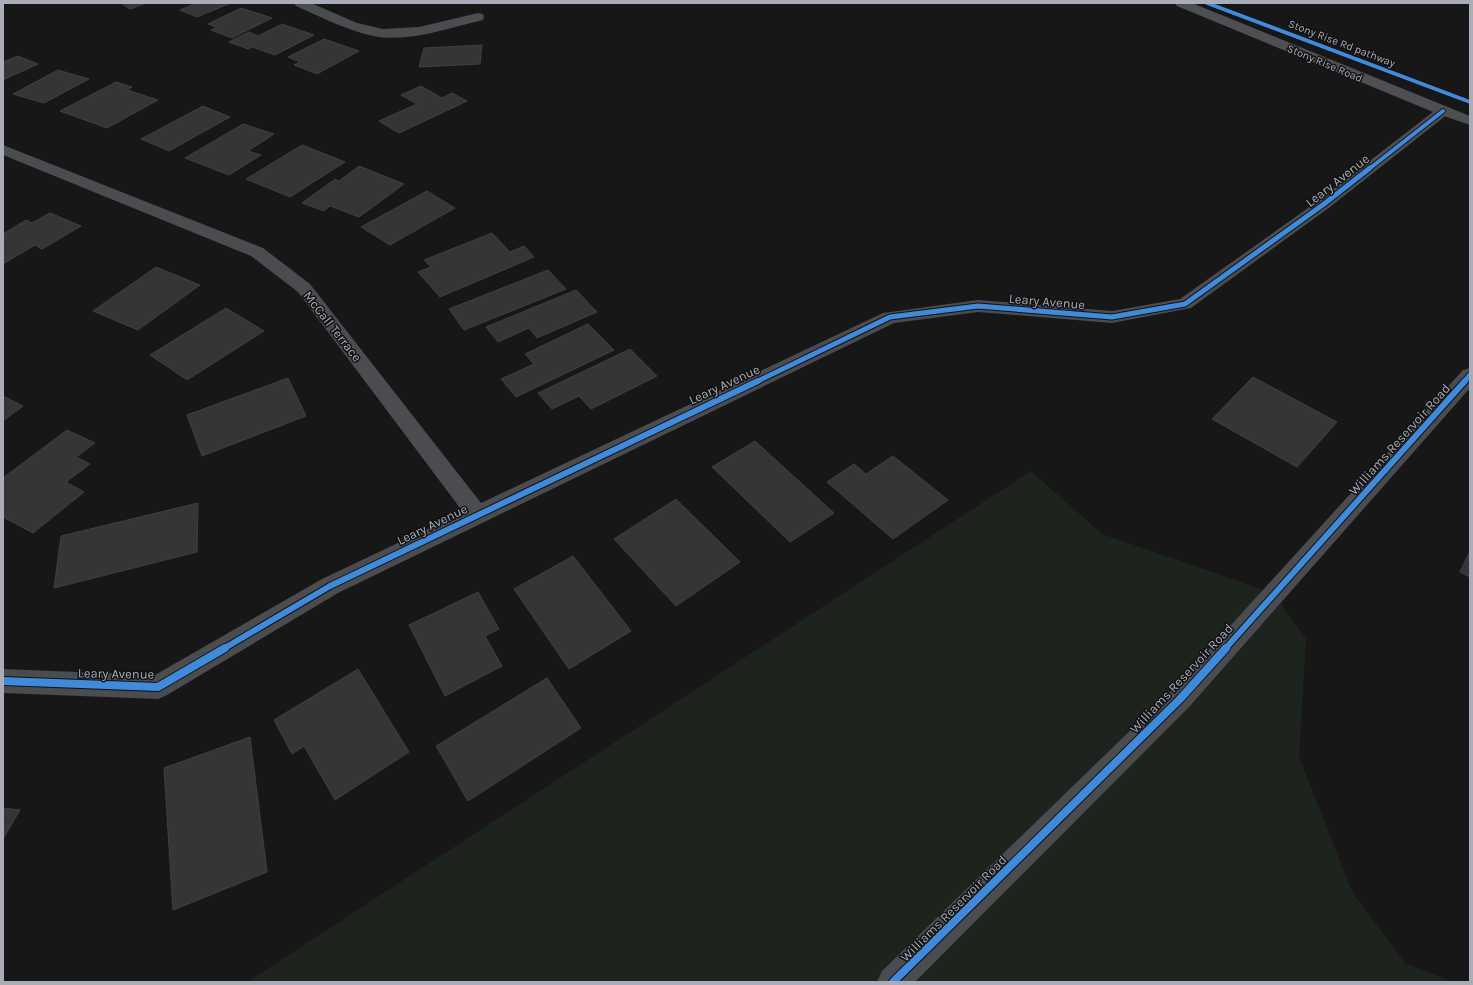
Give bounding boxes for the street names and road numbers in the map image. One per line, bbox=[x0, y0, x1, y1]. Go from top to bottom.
street label: Stony Rise Rd pathway bbox=[1287, 17, 1397, 70]
street label: Stony Rise Road bbox=[1285, 42, 1364, 85]
street label: Leary Avenue bbox=[1303, 151, 1372, 210]
street label: McCall Terrace bbox=[300, 288, 365, 365]
street label: Leary Avenue bbox=[1008, 291, 1086, 312]
street label: Leary Avenue bbox=[686, 361, 762, 407]
street label: Williams Reservoir Road bbox=[1346, 381, 1453, 498]
street label: Leary Avenue bbox=[395, 501, 470, 548]
street label: Williams Reservoir Road bbox=[1127, 621, 1236, 736]
street label: Leary Avenue bbox=[78, 665, 155, 682]
street label: Williams Reservoir Road bbox=[897, 852, 1010, 965]

